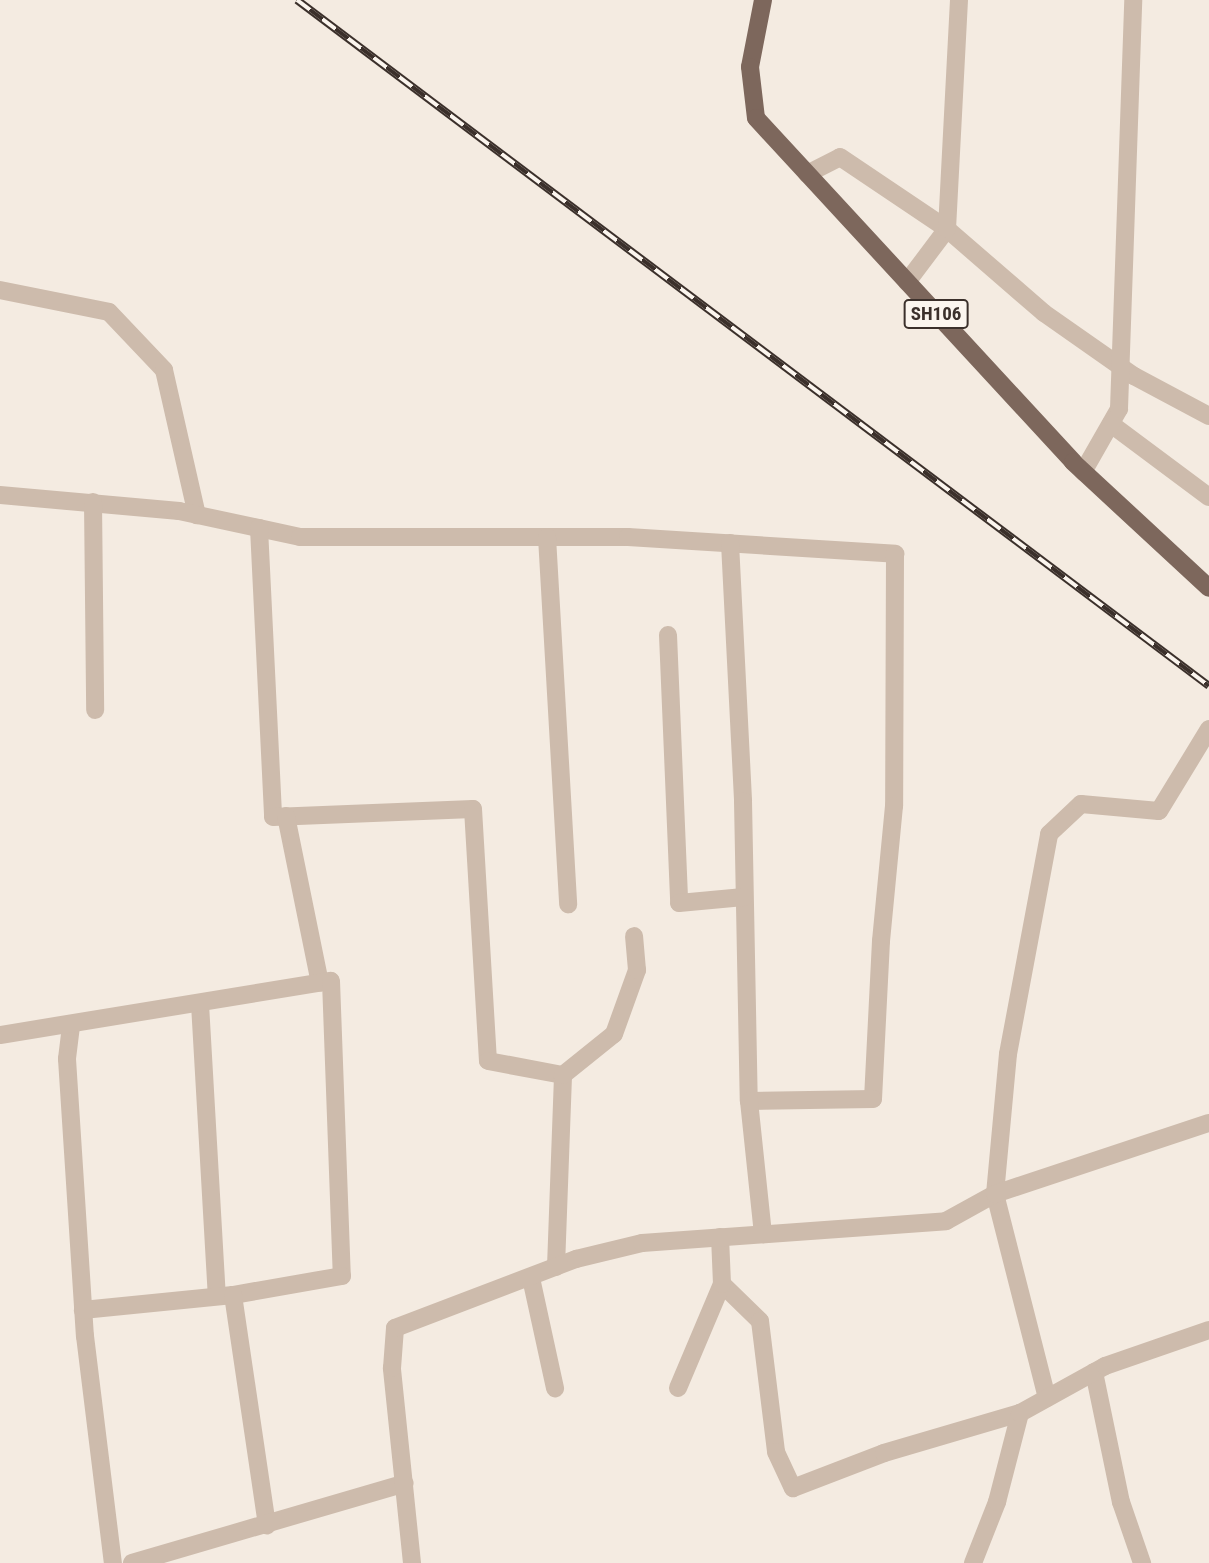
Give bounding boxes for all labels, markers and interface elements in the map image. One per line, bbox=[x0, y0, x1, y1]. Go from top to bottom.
road number: SH106 bbox=[903, 298, 969, 330]

